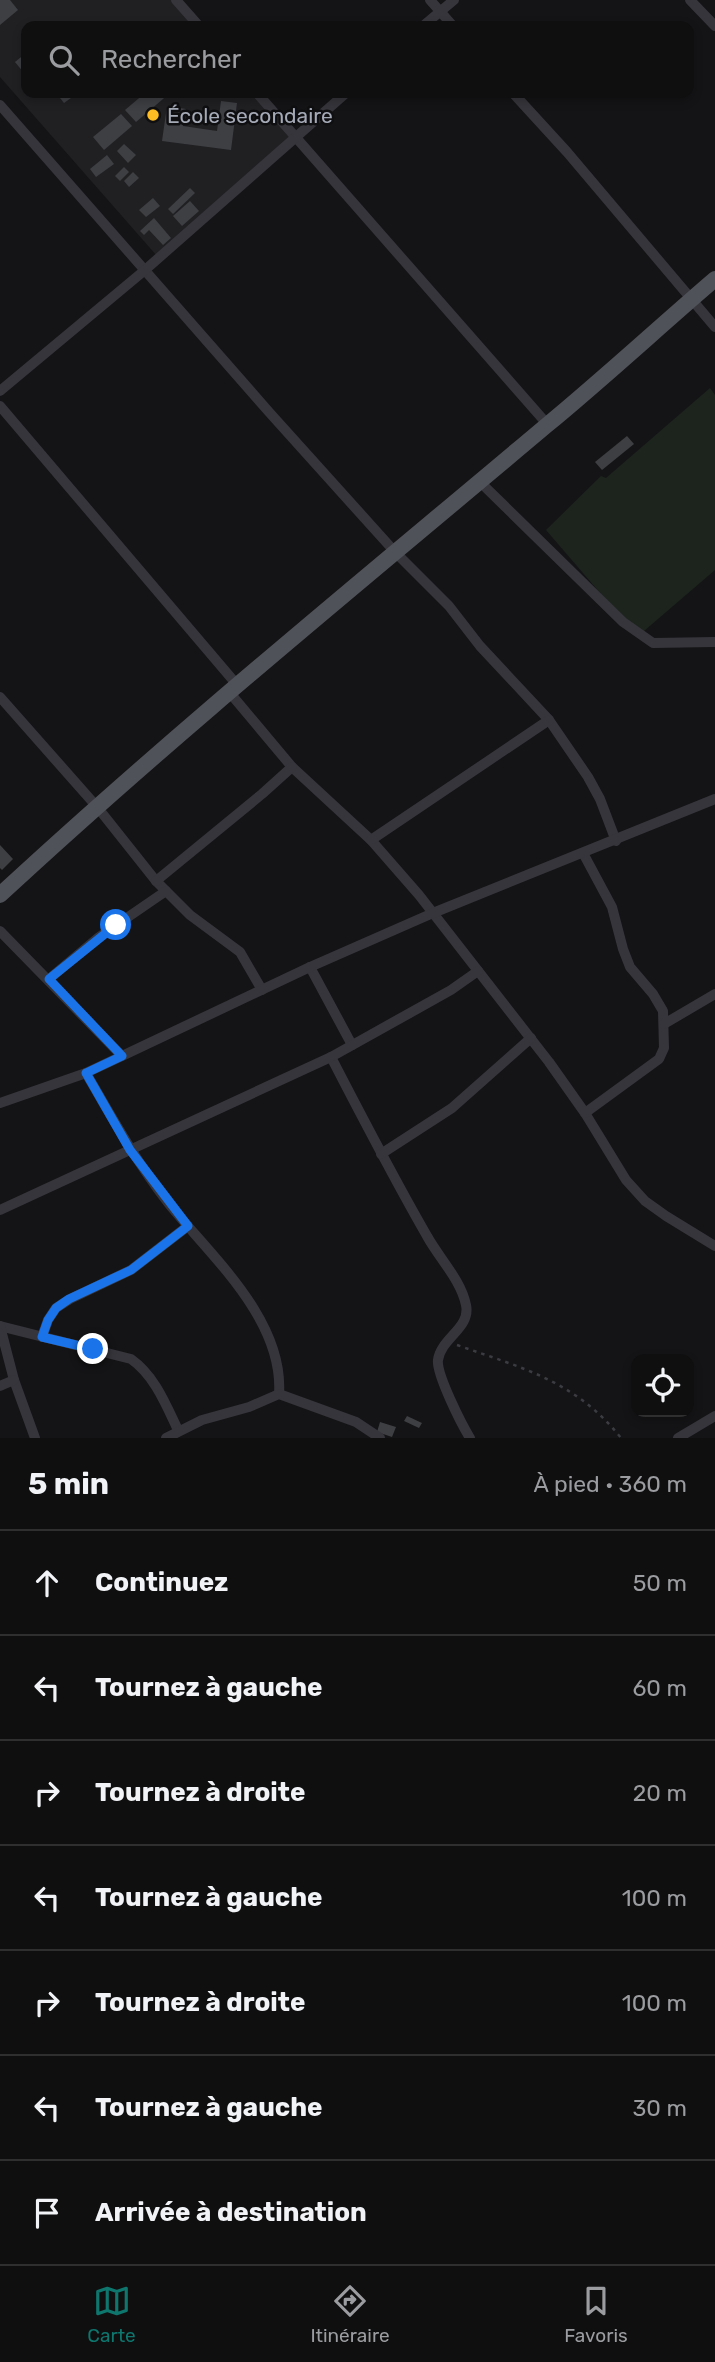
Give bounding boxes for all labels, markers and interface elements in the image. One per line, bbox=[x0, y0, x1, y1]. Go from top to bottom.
search box bbox=[21, 21, 694, 98]
icon: search bbox=[45, 41, 83, 79]
text: Rechercher bbox=[101, 44, 241, 75]
place label: École secondaire bbox=[167, 103, 333, 128]
marker: École secondaire bbox=[145, 107, 161, 123]
route start bbox=[100, 909, 131, 940]
route end bbox=[77, 1333, 108, 1364]
map controls bbox=[631, 1354, 694, 1417]
button: locate bbox=[631, 1354, 694, 1417]
text: 5 min bbox=[28, 1466, 109, 1502]
text: À pied · 360 m bbox=[533, 1470, 687, 1498]
icon: ahead bbox=[28, 1564, 66, 1602]
text: Continuez bbox=[95, 1567, 228, 1598]
text: 50 m bbox=[633, 1569, 687, 1597]
icon: left bbox=[28, 1669, 66, 1707]
text: Tournez à gauche bbox=[95, 1672, 323, 1703]
text: 60 m bbox=[632, 1674, 687, 1702]
icon: right bbox=[28, 1774, 66, 1812]
text: Tournez à droite bbox=[95, 1777, 305, 1808]
text: 20 m bbox=[633, 1779, 687, 1807]
icon: left bbox=[28, 1879, 66, 1917]
text: Tournez à gauche bbox=[95, 1882, 323, 1913]
text: 100 m bbox=[622, 1884, 687, 1912]
icon: right bbox=[28, 1984, 66, 2022]
text: Tournez à droite bbox=[95, 1987, 305, 2018]
text: 100 m bbox=[622, 1989, 687, 2017]
icon: left bbox=[28, 2089, 66, 2127]
text: Tournez à gauche bbox=[95, 2092, 323, 2123]
text: 30 m bbox=[632, 2094, 687, 2122]
icon: arrive bbox=[28, 2194, 66, 2232]
text: Arrivée à destination bbox=[95, 2197, 367, 2228]
tab: Carte bbox=[87, 2282, 136, 2347]
tab: Itinéraire bbox=[310, 2282, 390, 2347]
tab: Favoris bbox=[564, 2282, 628, 2347]

